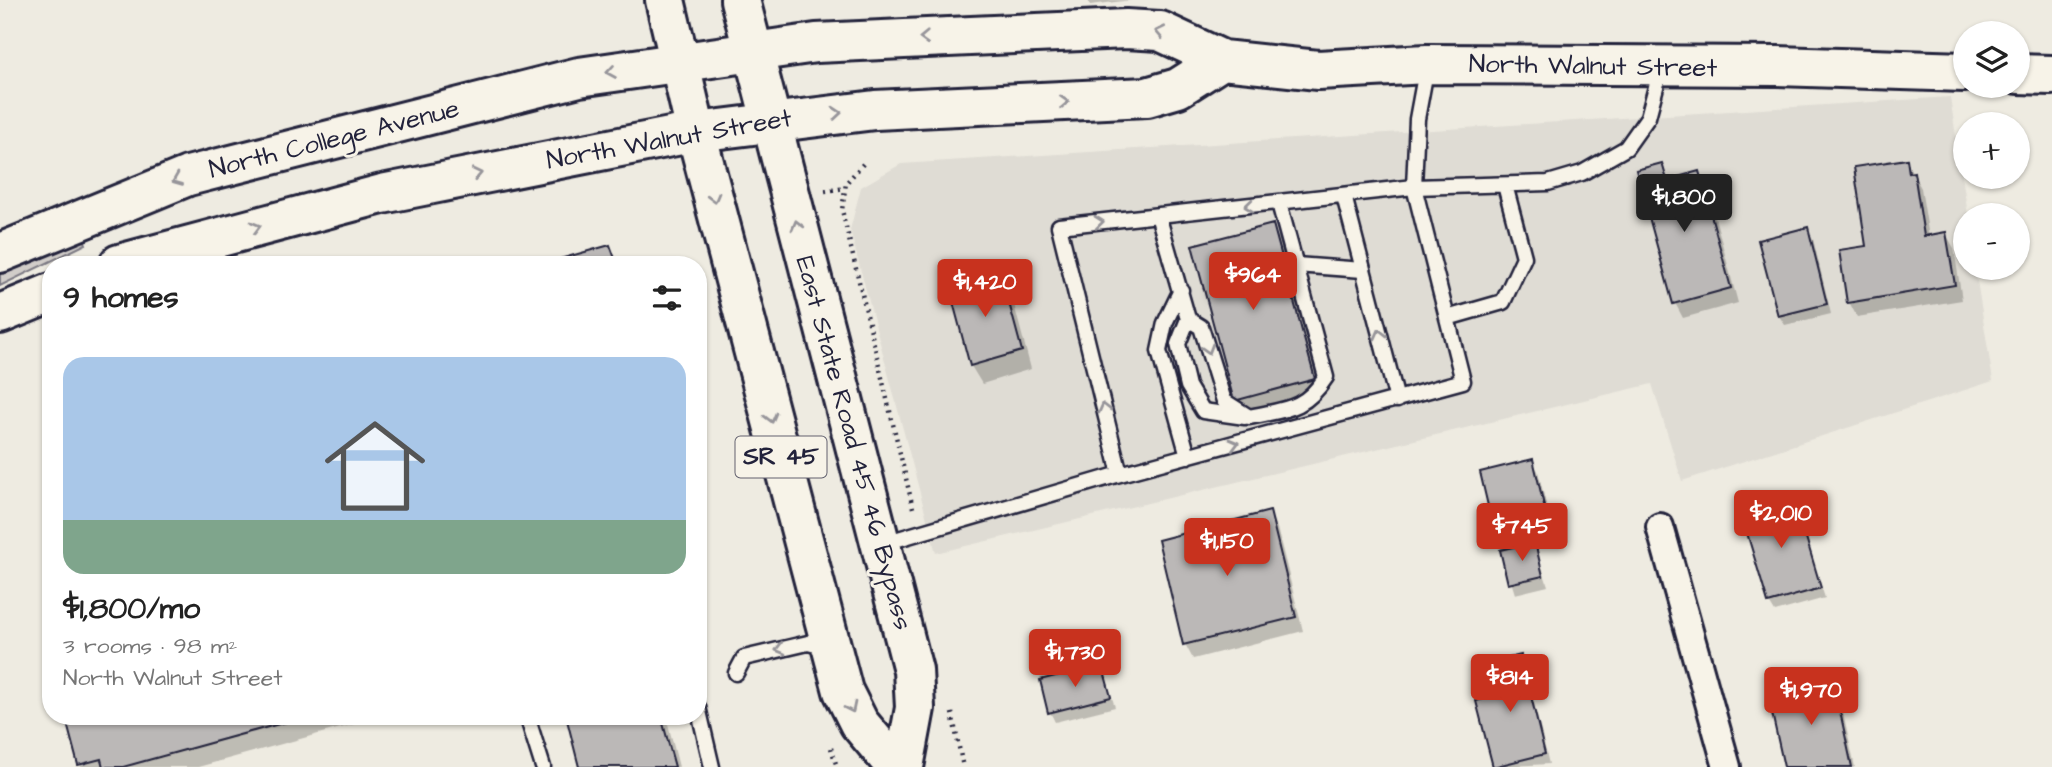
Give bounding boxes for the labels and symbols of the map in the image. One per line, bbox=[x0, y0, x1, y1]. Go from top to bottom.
one-way arrow bbox=[1154, 26, 1166, 41]
one-way arrow bbox=[918, 30, 929, 45]
street label: North Walnut Street bbox=[1469, 46, 1718, 86]
one-way arrow bbox=[605, 64, 617, 79]
street label: North College Avenue bbox=[205, 90, 463, 189]
one-way arrow bbox=[1059, 94, 1070, 109]
street label: North Walnut Street bbox=[544, 100, 795, 178]
one-way arrow bbox=[831, 106, 842, 121]
one-way arrow bbox=[471, 167, 483, 182]
one-way arrow bbox=[171, 172, 183, 186]
pin: $1,800 bbox=[1627, 174, 1741, 234]
one-way arrow bbox=[705, 191, 720, 203]
one-way arrow bbox=[1243, 198, 1254, 213]
one-way arrow bbox=[1093, 214, 1105, 229]
one-way arrow bbox=[791, 219, 805, 231]
one-way arrow bbox=[250, 221, 262, 235]
street label: East State Road 45 46 Bypass bbox=[785, 252, 921, 634]
pin: $964 bbox=[1212, 252, 1294, 312]
pin: $1,420 bbox=[928, 260, 1042, 319]
one-way arrow bbox=[1374, 328, 1388, 340]
one-way arrow bbox=[1200, 343, 1215, 355]
one-way arrow bbox=[1098, 402, 1112, 414]
one-way arrow bbox=[763, 412, 777, 424]
road number: SR 45 bbox=[736, 436, 826, 478]
one-way arrow bbox=[1227, 438, 1239, 452]
pin: $2,010 bbox=[1724, 490, 1838, 550]
pin: $745 bbox=[1481, 504, 1563, 563]
pin: $1,150 bbox=[1170, 518, 1284, 578]
pin: $1,730 bbox=[1018, 630, 1132, 689]
one-way arrow bbox=[774, 641, 786, 655]
pin: $814 bbox=[1469, 654, 1551, 714]
pin: $1,970 bbox=[1754, 668, 1868, 727]
one-way arrow bbox=[842, 701, 856, 713]

